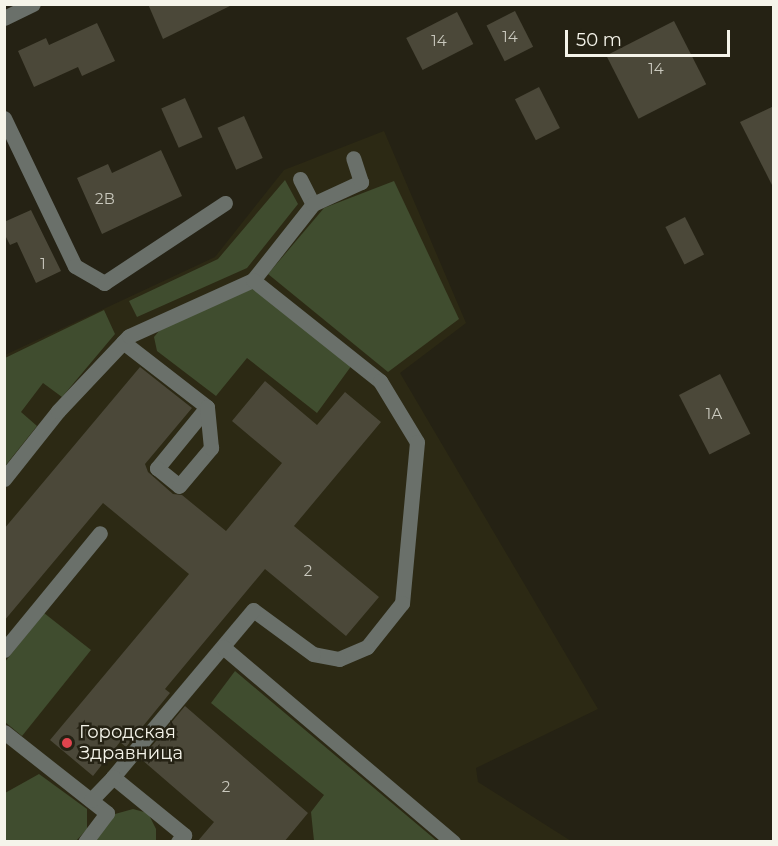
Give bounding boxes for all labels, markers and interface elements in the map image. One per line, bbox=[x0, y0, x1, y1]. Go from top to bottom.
scale bar bbox=[568, 18, 733, 56]
house number: 14 bbox=[502, 28, 518, 46]
text: 50 m bbox=[576, 29, 622, 51]
house number: 14 bbox=[431, 32, 447, 50]
house number: 14 bbox=[648, 60, 664, 78]
house number: 2В bbox=[95, 190, 115, 208]
house number: 1 bbox=[40, 255, 46, 273]
house number: 1А bbox=[706, 405, 722, 423]
house number: 2 bbox=[304, 562, 312, 580]
place label: Городская Здравница bbox=[79, 722, 183, 764]
marker: Городская Здравница bbox=[60, 736, 74, 750]
house number: 2 bbox=[222, 778, 230, 796]

